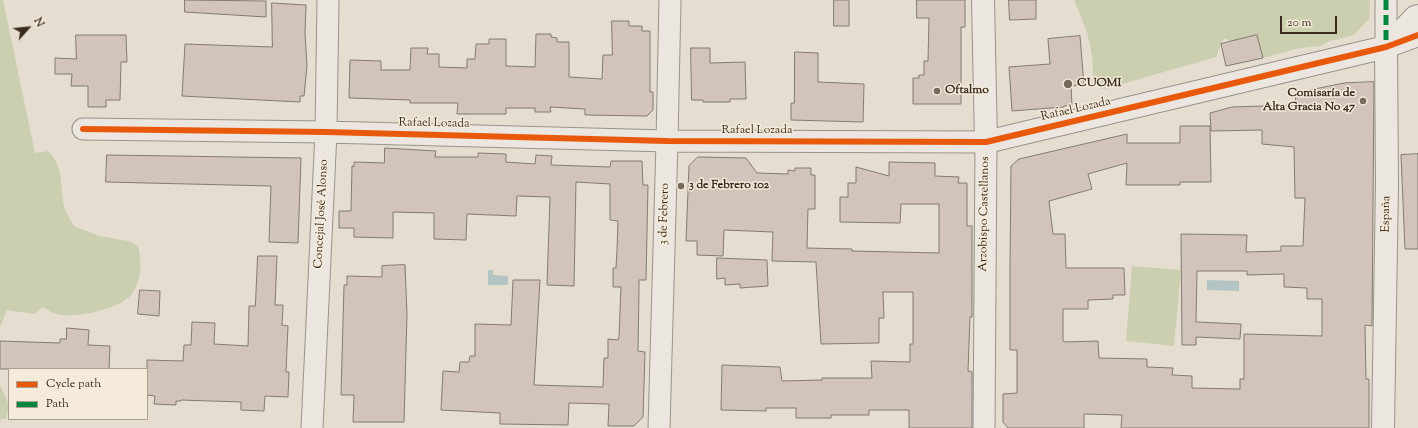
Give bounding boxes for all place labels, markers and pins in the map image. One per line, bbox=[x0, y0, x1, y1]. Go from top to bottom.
place label: CUOMI bbox=[1077, 77, 1121, 91]
marker: CUOMI bbox=[1062, 78, 1074, 90]
place label: Oftalmo bbox=[945, 84, 989, 98]
marker: Oftalmo bbox=[932, 86, 942, 96]
place label: Comisaría de Alta Gracia No 47 bbox=[1263, 87, 1355, 115]
marker: Comisaría de Alta Gracia No 47 bbox=[1358, 96, 1368, 106]
place label: 3 de Febrero 102 bbox=[689, 179, 769, 193]
marker: 3 de Febrero 102 bbox=[676, 181, 686, 191]

